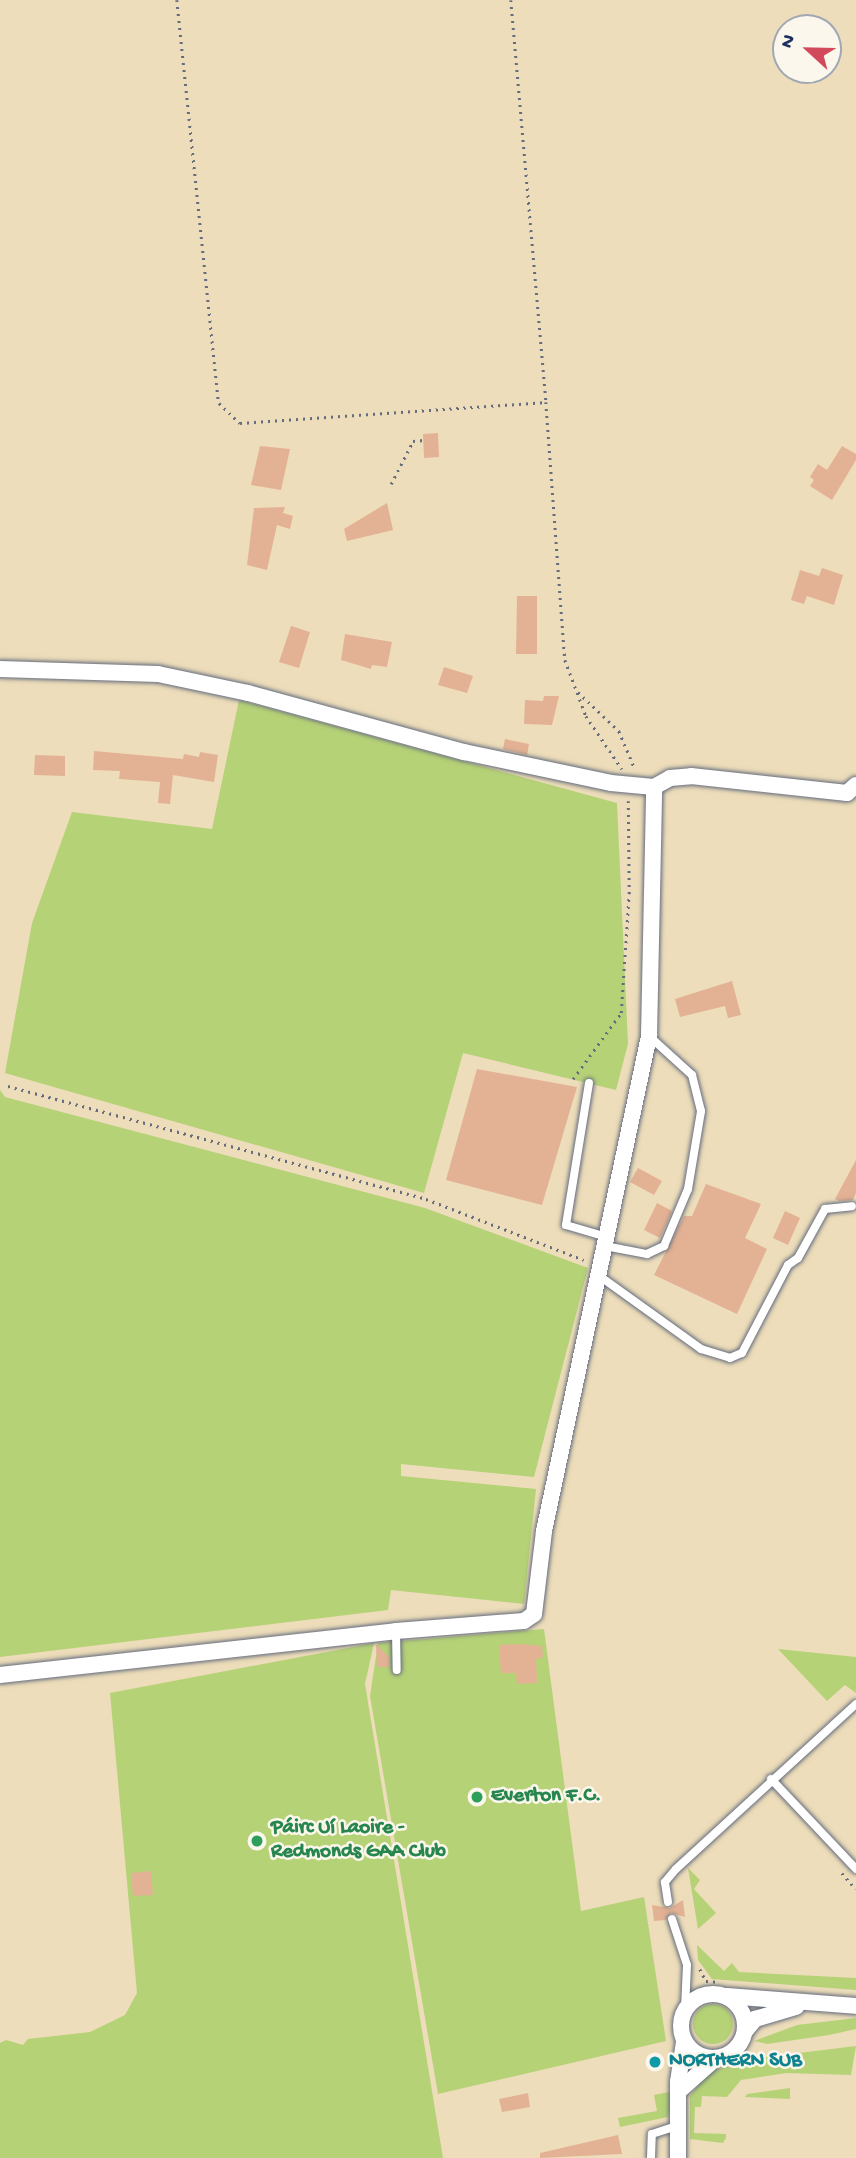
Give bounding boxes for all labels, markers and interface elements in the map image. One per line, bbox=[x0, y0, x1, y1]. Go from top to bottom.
north arrow bbox=[772, 14, 842, 84]
text: N bbox=[776, 32, 802, 52]
place label: Everton F.C. bbox=[491, 1784, 601, 1810]
marker: Everton F.C. bbox=[469, 1789, 485, 1805]
place label: Páirc Uí Laoire - Redmonds GAA Club bbox=[271, 1816, 446, 1866]
marker: Páirc Uí Laoire - Redmonds GAA Club bbox=[249, 1833, 265, 1849]
place label: NORTHERN SUB bbox=[669, 2049, 802, 2075]
marker: NORTHERN SUB bbox=[647, 2054, 663, 2070]

